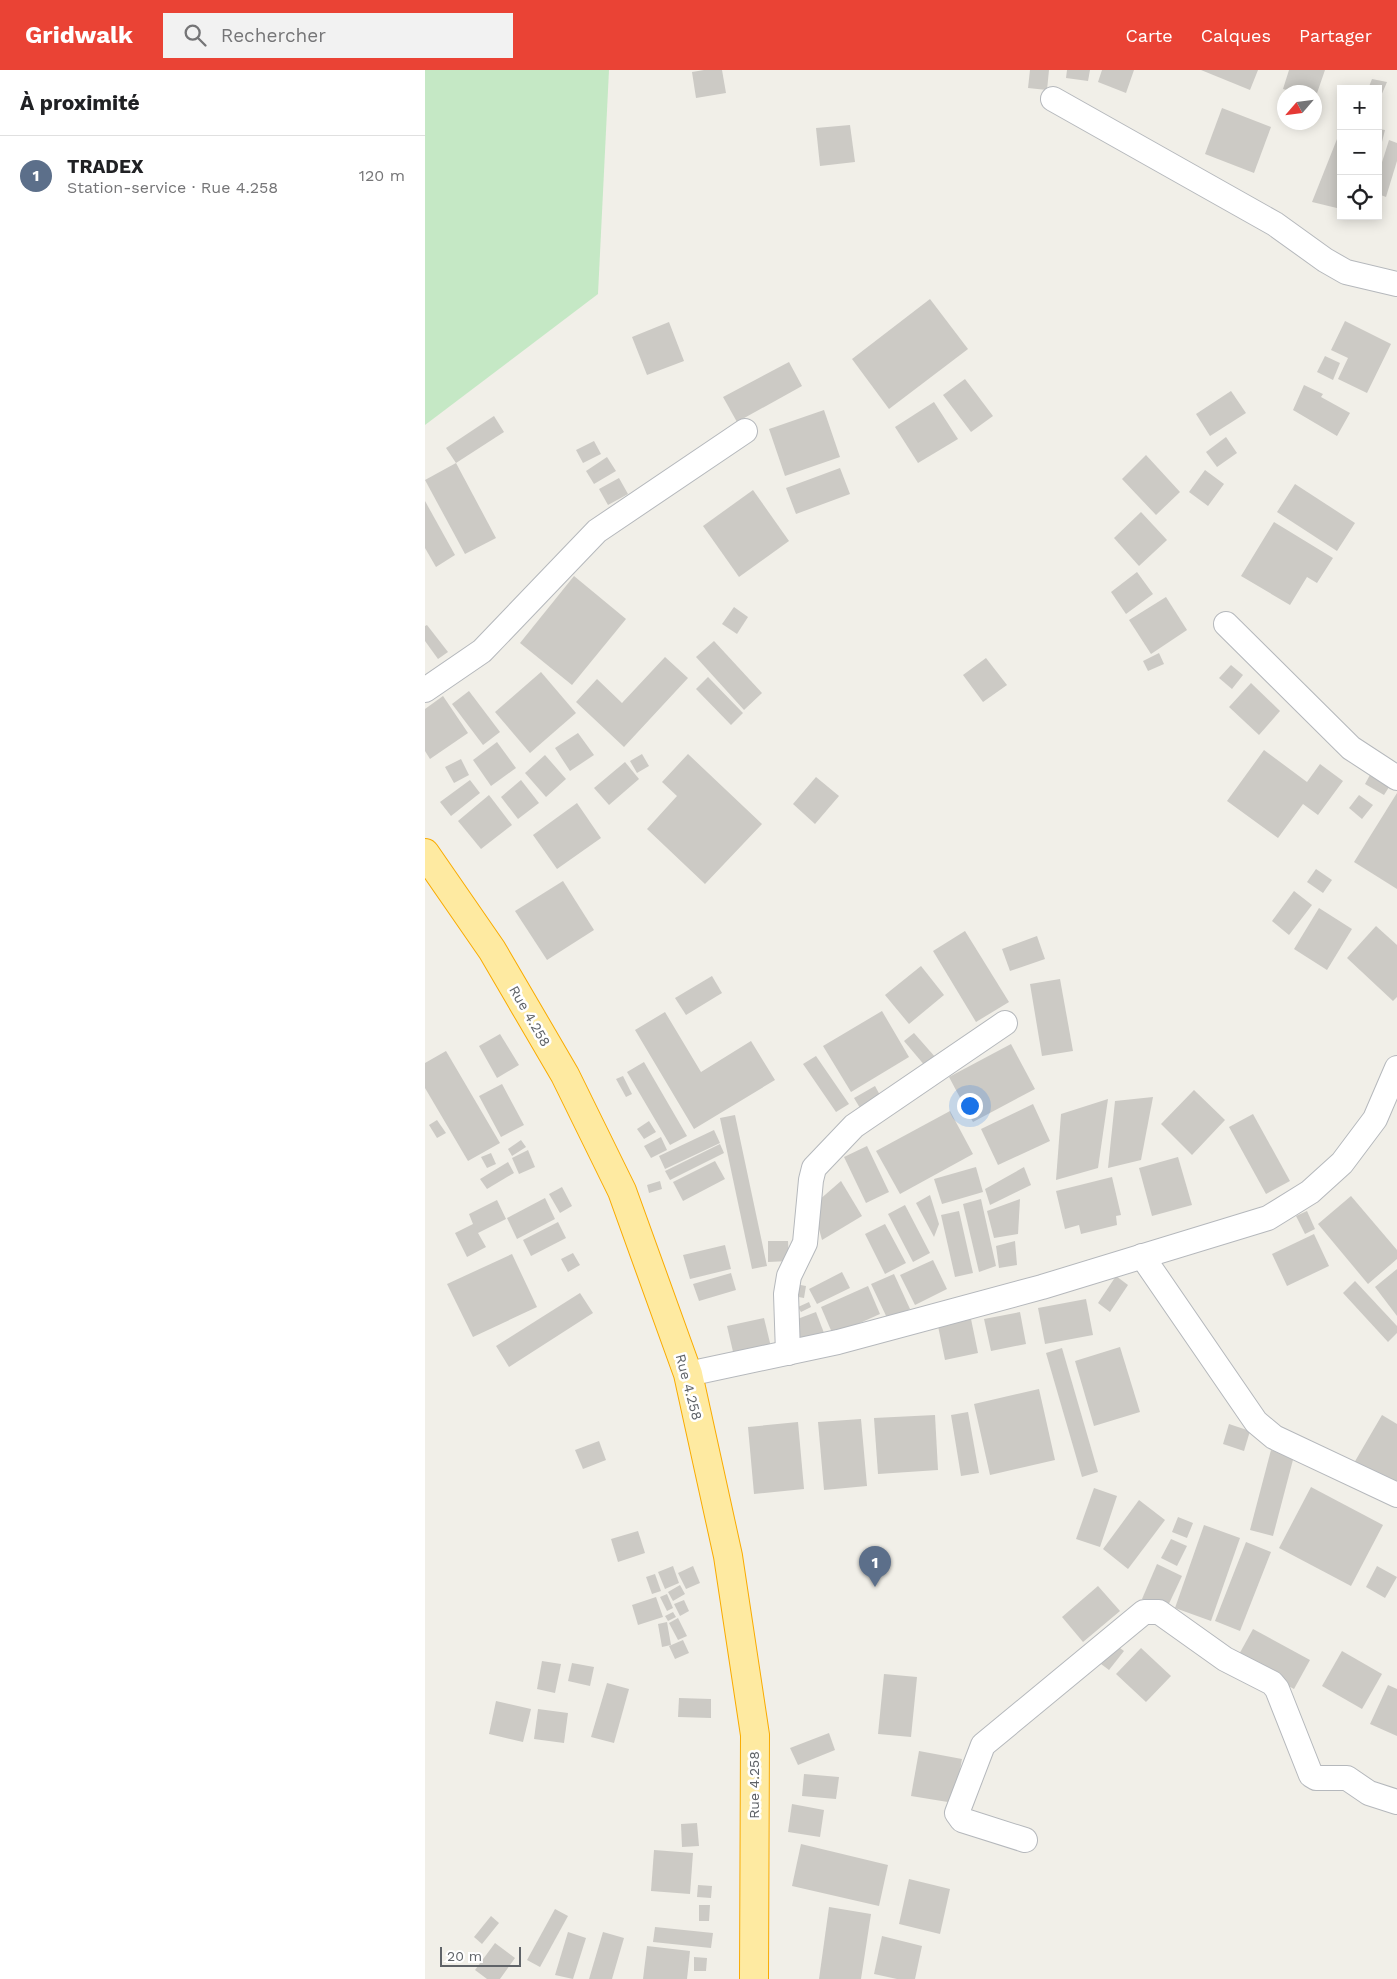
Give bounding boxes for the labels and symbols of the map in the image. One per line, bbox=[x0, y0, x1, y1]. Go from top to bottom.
north arrow bbox=[1277, 85, 1322, 130]
street label: Rue 4.258 bbox=[506, 983, 554, 1049]
your location bbox=[957, 1093, 983, 1119]
street label: Rue 4.258 bbox=[673, 1352, 705, 1422]
pin: 1 bbox=[859, 1546, 891, 1587]
street label: Rue 4.258 bbox=[746, 1751, 762, 1819]
scale bar bbox=[440, 1944, 521, 1967]

